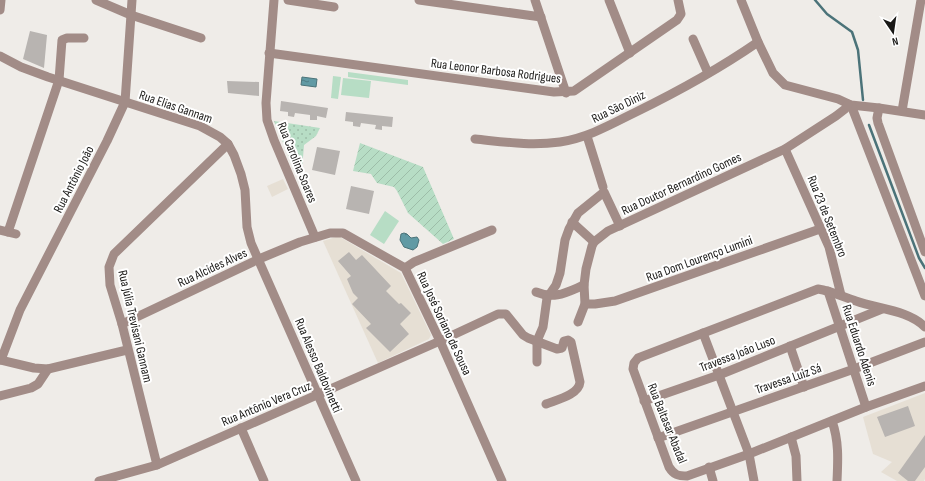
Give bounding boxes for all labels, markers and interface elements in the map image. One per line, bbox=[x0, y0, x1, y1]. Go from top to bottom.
north arrow bbox=[873, 12, 913, 52]
text: N bbox=[891, 34, 899, 48]
street label: Rua Leonor Barbosa Rodrigues bbox=[430, 55, 562, 87]
street label: Rua Elias Gannam bbox=[137, 87, 215, 127]
street label: Rua São Diniz bbox=[589, 87, 648, 127]
street label: Rua Carolina Soares bbox=[274, 120, 321, 205]
street label: Rua Antônio João bbox=[50, 143, 98, 216]
street label: Rua Doutor Bernardino Gomes bbox=[619, 149, 744, 219]
street label: Rua 23 de Setembro bbox=[803, 173, 851, 260]
street label: Rua Dom Lourenço Lumini bbox=[644, 232, 755, 286]
street label: Rua Alcides Alves bbox=[175, 245, 250, 291]
street label: Rua Júlia Trevisani Gannam bbox=[114, 268, 156, 384]
street label: Rua José Soriano de Sousa bbox=[413, 269, 475, 378]
street label: Rua Eduardo Adenis bbox=[838, 303, 880, 388]
street label: Rua Alesso Baldovinetti bbox=[291, 316, 345, 415]
street label: Travessa João Luso bbox=[697, 332, 778, 376]
street label: Travessa Luiz Sá bbox=[753, 360, 824, 398]
street label: Rua Antônio Vera Cruz bbox=[219, 378, 314, 430]
street label: Rua Baltasar Abadal bbox=[644, 381, 690, 466]

